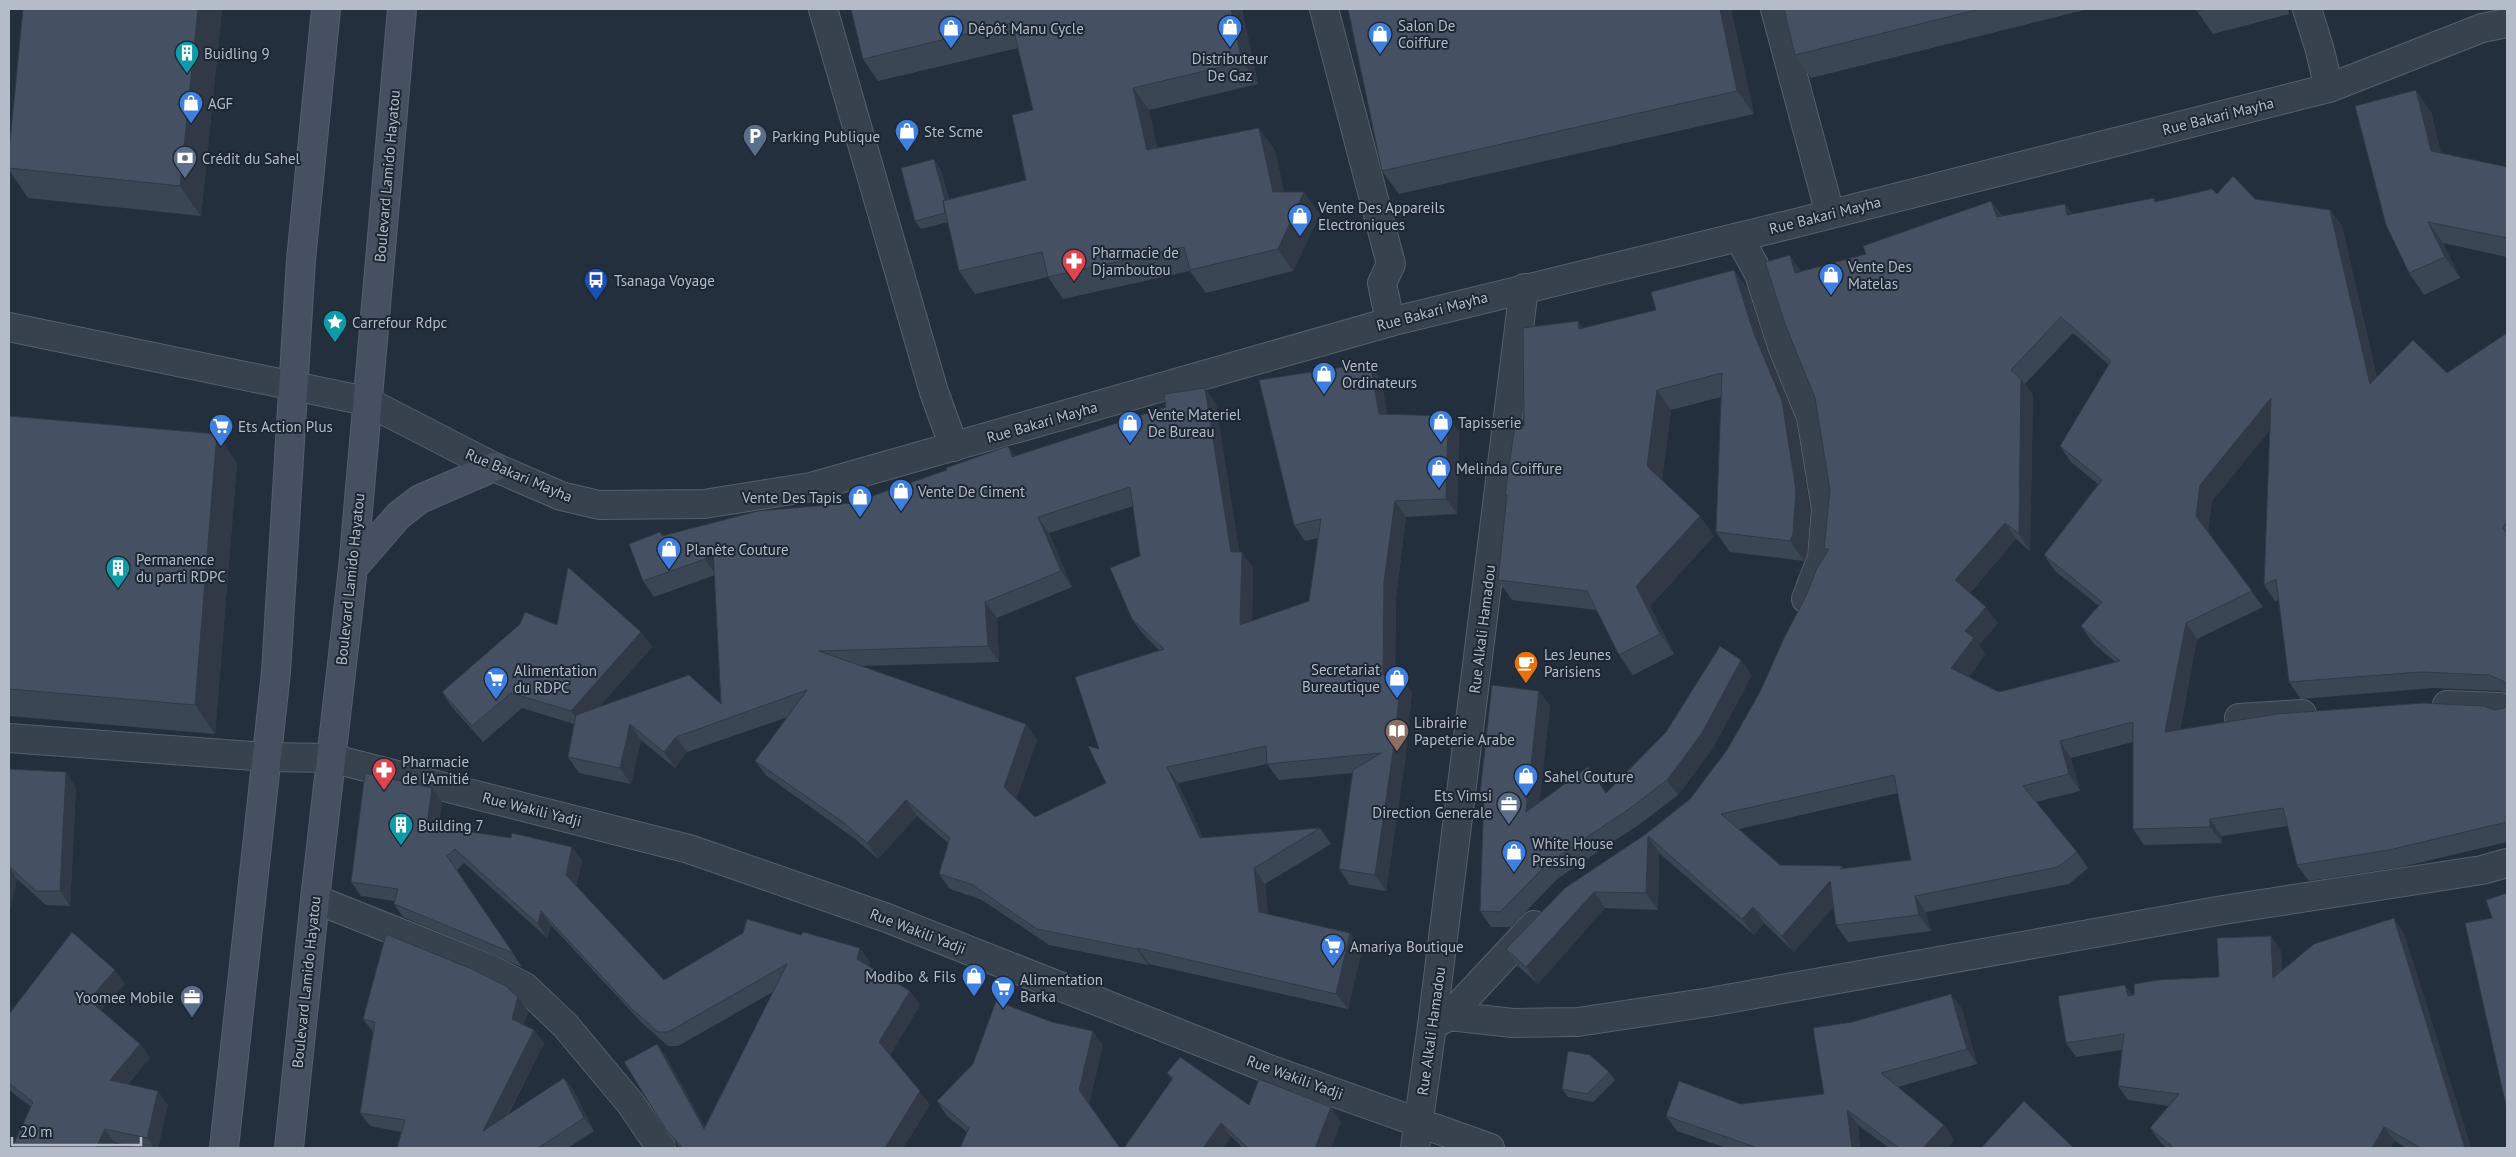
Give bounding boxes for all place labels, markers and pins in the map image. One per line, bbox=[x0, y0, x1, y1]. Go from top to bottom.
shop icon: Distributeur De Gaz bbox=[1217, 14, 1243, 48]
shop icon: Dépôt Manu Cycle bbox=[938, 15, 964, 49]
place label: Salon De Coiffure bbox=[1398, 16, 1455, 52]
place label: Dépôt Manu Cycle bbox=[968, 19, 1084, 38]
shop icon: Salon De Coiffure bbox=[1367, 21, 1393, 55]
building icon: Buidling 9 bbox=[174, 40, 200, 74]
place label: Buidling 9 bbox=[204, 44, 270, 63]
place label: Distributeur De Gaz bbox=[1192, 49, 1268, 85]
shop icon: AGF bbox=[178, 90, 204, 124]
place label: AGF bbox=[208, 94, 233, 113]
shop icon: Ste Scme bbox=[894, 118, 920, 152]
place label: Ste Scme bbox=[924, 122, 983, 141]
parking icon: Parking Publique bbox=[742, 123, 768, 157]
place label: Parking Publique bbox=[772, 127, 880, 146]
bank icon: Crédit du Sahel bbox=[172, 145, 198, 179]
place label: Crédit du Sahel bbox=[202, 149, 301, 168]
place label: Vente Des Appareils Electroniques bbox=[1317, 198, 1445, 234]
shop icon: Vente Des Appareils Electroniques bbox=[1287, 203, 1313, 237]
place label: Pharmacie de Djamboutou bbox=[1092, 243, 1179, 279]
pharmacy icon: Pharmacie de Djamboutou bbox=[1061, 248, 1087, 282]
place label: Vente Des Matelas bbox=[1847, 257, 1912, 293]
shop icon: Vente Des Matelas bbox=[1818, 262, 1844, 296]
bus stop icon: Tsanaga Voyage bbox=[583, 267, 609, 301]
place label: Tsanaga Voyage bbox=[614, 271, 715, 290]
place icon: Carrefour Rdpc bbox=[322, 309, 348, 343]
place label: Carrefour Rdpc bbox=[352, 313, 448, 332]
place label: Vente Ordinateurs bbox=[1341, 356, 1417, 392]
shop icon: Vente Ordinateurs bbox=[1311, 361, 1337, 395]
place label: Vente Materiel De Bureau bbox=[1147, 405, 1242, 441]
shop icon: Tapisserie bbox=[1428, 409, 1454, 443]
shop icon: Vente Materiel De Bureau bbox=[1117, 410, 1143, 444]
supermarket icon: Ets Action Plus bbox=[208, 413, 234, 447]
place label: Tapisserie bbox=[1458, 413, 1521, 432]
place label: Ets Action Plus bbox=[238, 417, 333, 436]
shop icon: Melinda Coiffure bbox=[1426, 455, 1452, 489]
place label: Melinda Coiffure bbox=[1456, 459, 1562, 478]
shop icon: Vente De Ciment bbox=[888, 478, 914, 512]
place label: Vente De Ciment bbox=[917, 482, 1025, 501]
shop icon: Vente Des Tapis bbox=[847, 484, 873, 518]
place label: Vente Des Tapis bbox=[741, 488, 842, 507]
shop icon: Planète Couture bbox=[656, 536, 682, 570]
place label: Planète Couture bbox=[686, 540, 789, 559]
place label: Permanence du parti RDPC bbox=[136, 550, 226, 586]
building icon: Permanence du parti RDPC bbox=[105, 555, 131, 589]
place label: Les Jeunes Parisiens bbox=[1544, 645, 1611, 681]
cafe icon: Les Jeunes Parisiens bbox=[1513, 650, 1539, 684]
place label: Secretariat Bureautique bbox=[1302, 660, 1380, 696]
place label: Alimentation du RDPC bbox=[514, 661, 597, 697]
shop icon: Secretariat Bureautique bbox=[1384, 665, 1410, 699]
supermarket icon: Alimentation du RDPC bbox=[483, 666, 509, 700]
place label: Librairie Papeterie Arabe bbox=[1414, 713, 1515, 749]
library icon: Librairie Papeterie Arabe bbox=[1384, 718, 1410, 752]
place label: Pharmacie de l'Amitié bbox=[402, 752, 469, 788]
pharmacy icon: Pharmacie de l'Amitié bbox=[371, 757, 397, 791]
shop icon: Sahel Couture bbox=[1513, 763, 1539, 797]
place label: Sahel Couture bbox=[1544, 767, 1634, 786]
place label: Ets Vimsi Direction Generale bbox=[1372, 786, 1492, 822]
office icon: Ets Vimsi Direction Generale bbox=[1496, 791, 1522, 825]
building icon: Building 7 bbox=[388, 812, 414, 846]
place label: Building 7 bbox=[418, 816, 484, 835]
place label: White House Pressing bbox=[1532, 834, 1613, 870]
shop icon: White House Pressing bbox=[1501, 839, 1527, 873]
supermarket icon: Amariya Boutique bbox=[1320, 933, 1346, 967]
place label: Amariya Boutique bbox=[1350, 937, 1464, 956]
shop icon: Modibo & Fils bbox=[961, 963, 987, 997]
place label: Modibo & Fils bbox=[865, 967, 956, 986]
place label: Alimentation Barka bbox=[1020, 970, 1103, 1006]
supermarket icon: Alimentation Barka bbox=[990, 975, 1016, 1009]
office icon: Yoomee Mobile bbox=[179, 984, 205, 1018]
place label: Yoomee Mobile bbox=[76, 988, 174, 1007]

